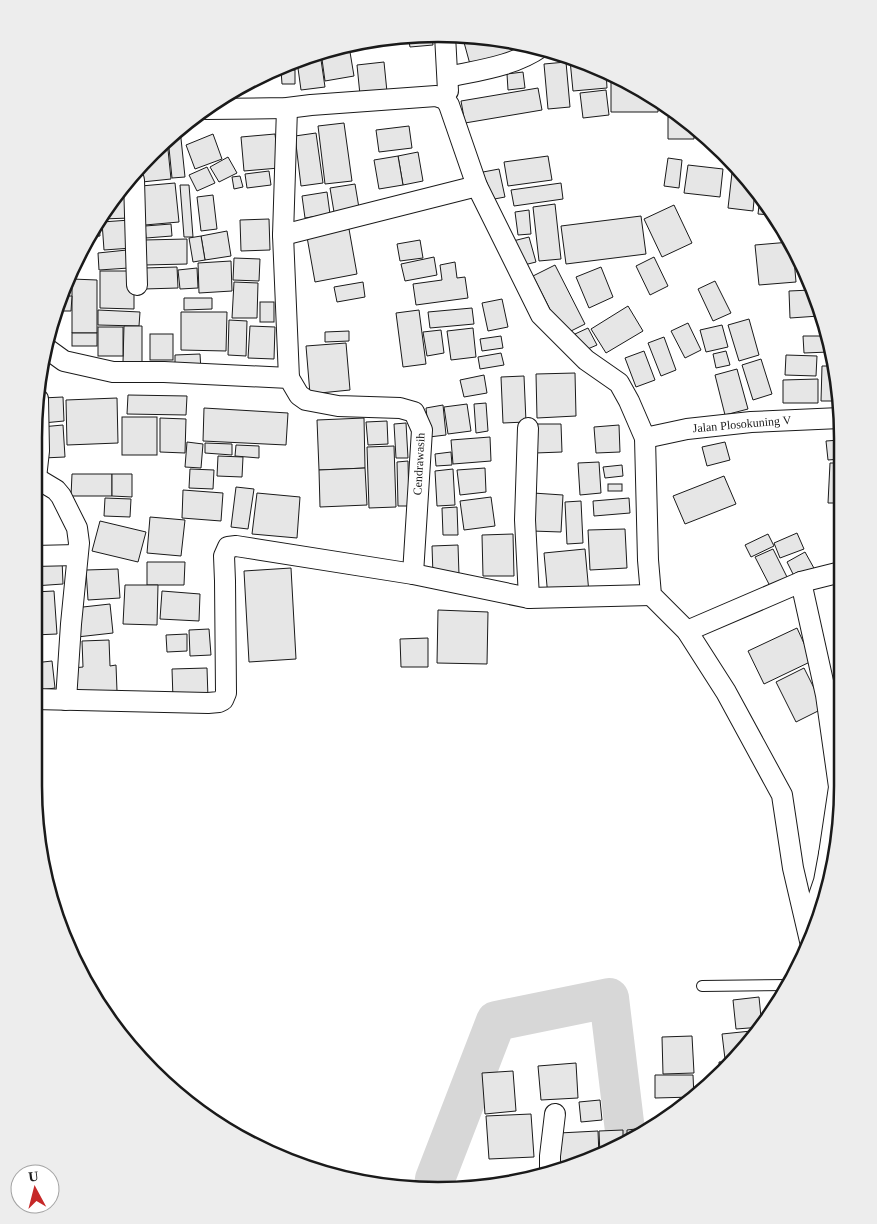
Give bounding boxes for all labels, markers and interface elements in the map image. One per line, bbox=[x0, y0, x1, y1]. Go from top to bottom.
street label: Jalan Plosokuning V bbox=[692, 413, 792, 435]
street label: Cendrawasih bbox=[410, 432, 428, 496]
north arrow bbox=[10, 1164, 60, 1214]
text: U bbox=[28, 1169, 39, 1185]

